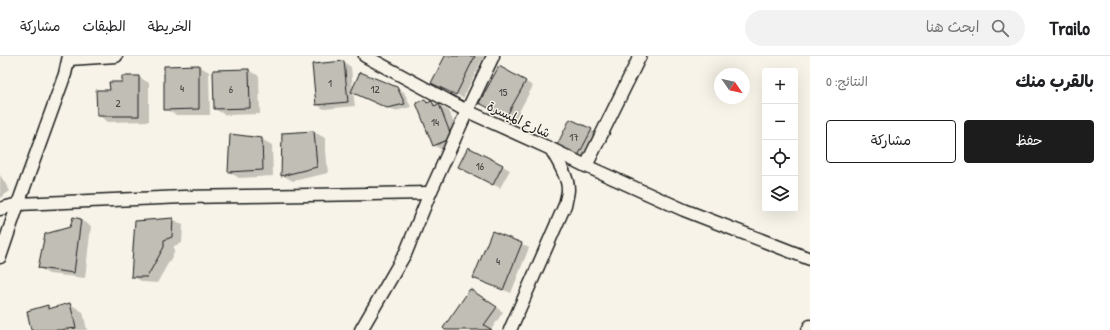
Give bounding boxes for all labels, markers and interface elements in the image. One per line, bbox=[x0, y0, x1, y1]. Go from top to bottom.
search box bbox=[745, 10, 1025, 46]
text: Trailo bbox=[1049, 15, 1090, 41]
text: مشاركة bbox=[20, 16, 60, 35]
text: الطبقات bbox=[82, 16, 126, 35]
text: الخريطة bbox=[148, 16, 191, 35]
text: ابحث هنا bbox=[926, 16, 979, 37]
icon: search bbox=[989, 17, 1011, 39]
north arrow bbox=[714, 68, 750, 104]
map controls bbox=[762, 68, 798, 212]
button: + bbox=[762, 68, 798, 104]
text: بالقرب منك bbox=[1016, 69, 1094, 92]
text: النتائج: 0 bbox=[826, 72, 868, 90]
house number: 1 bbox=[328, 76, 332, 90]
house number: 4 bbox=[180, 81, 184, 95]
house number: 6 bbox=[229, 82, 234, 96]
house number: 12 bbox=[370, 82, 380, 96]
house number: 15 bbox=[499, 85, 508, 99]
house number: 2 bbox=[115, 96, 121, 110]
street label: شارع الميسرة bbox=[484, 96, 554, 142]
button: − bbox=[762, 104, 798, 140]
house number: 14 bbox=[431, 115, 439, 129]
button: مشاركة bbox=[826, 120, 956, 163]
button: حفظ bbox=[964, 120, 1094, 163]
house number: 17 bbox=[569, 130, 579, 144]
button: locate bbox=[762, 140, 798, 176]
house number: 16 bbox=[476, 159, 485, 173]
button: layers bbox=[762, 176, 798, 212]
house number: 4 bbox=[496, 254, 500, 268]

